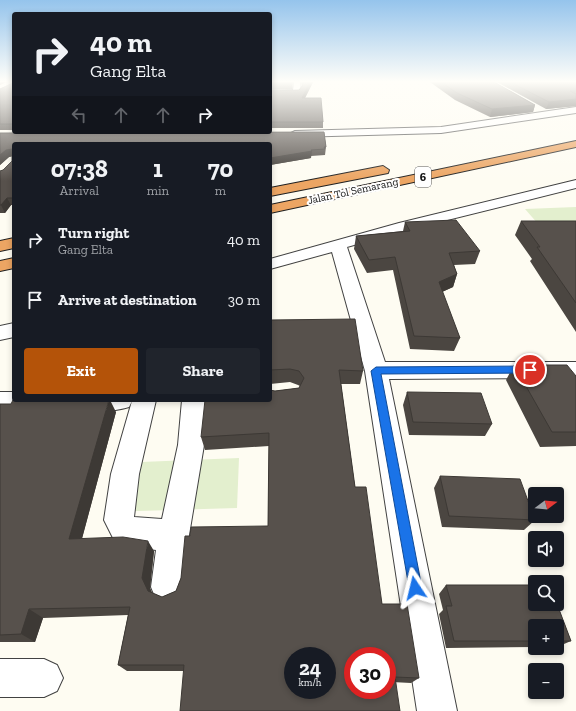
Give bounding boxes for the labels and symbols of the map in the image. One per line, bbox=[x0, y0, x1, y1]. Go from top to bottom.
road number: 6 bbox=[415, 167, 431, 187]
street label: Jalan Tol Semarang bbox=[307, 175, 399, 207]
pin bbox=[513, 353, 547, 387]
north arrow bbox=[528, 487, 564, 523]
position arrow bbox=[394, 567, 436, 609]
speed limit sign: 30 bbox=[344, 647, 396, 699]

